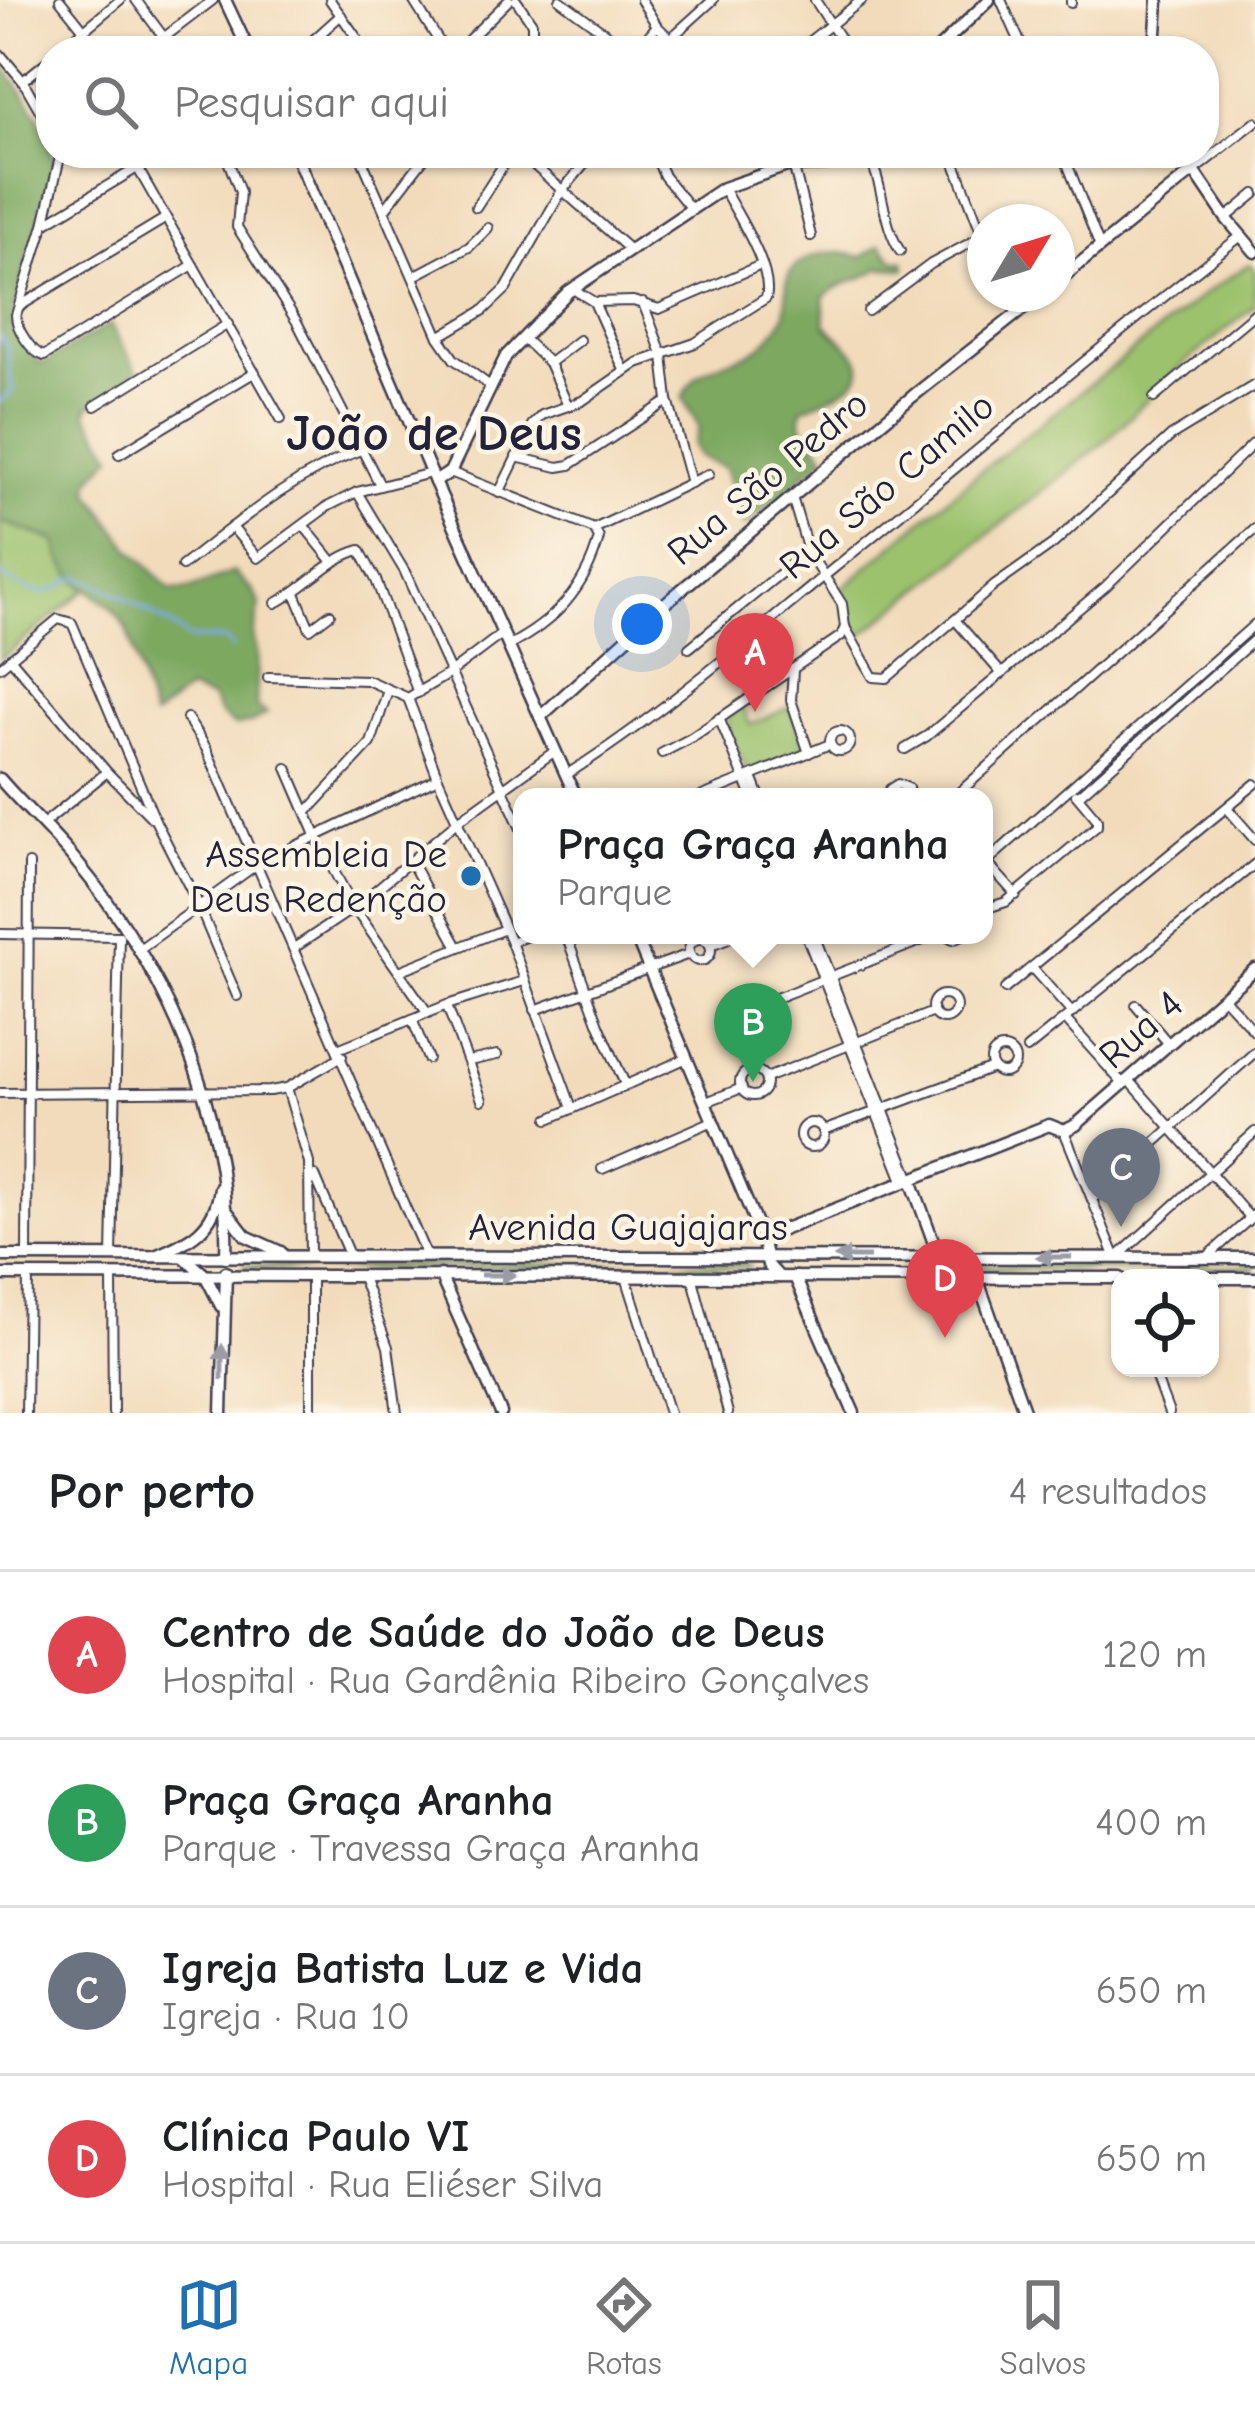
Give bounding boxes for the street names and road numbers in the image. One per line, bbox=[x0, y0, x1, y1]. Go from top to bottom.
street label: Rua São Pedro bbox=[659, 381, 877, 575]
street label: Rua São Camilo bbox=[771, 383, 1003, 589]
street label: Rua 4 bbox=[1090, 982, 1192, 1078]
street label: Avenida Guajajaras bbox=[468, 1205, 788, 1250]

